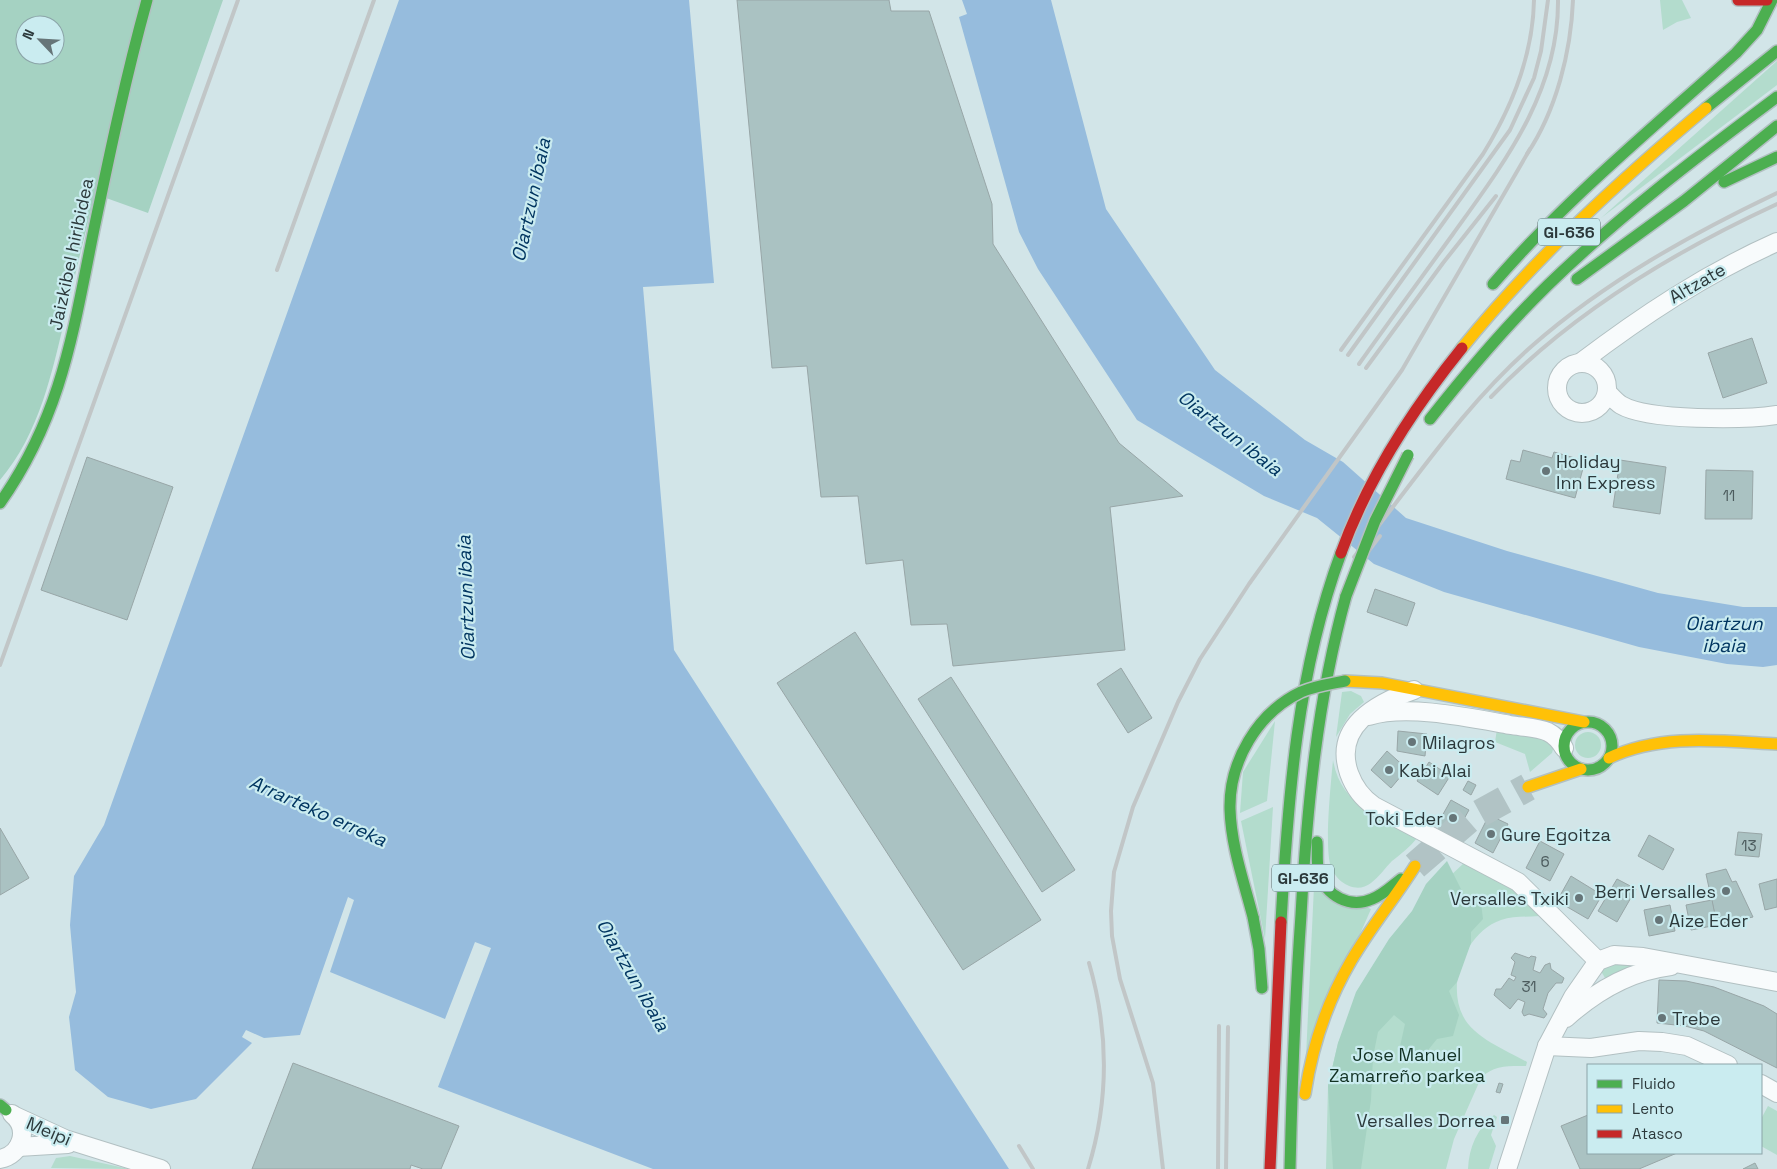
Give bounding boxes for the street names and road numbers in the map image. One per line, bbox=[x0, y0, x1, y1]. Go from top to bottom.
street label: Jaizkibel hiribidea bbox=[44, 176, 98, 332]
road number: GI-636 bbox=[1538, 218, 1600, 246]
street label: Altzate bbox=[1665, 258, 1729, 308]
road number: GI-636 bbox=[1272, 864, 1334, 891]
street label: Meipi bbox=[23, 1111, 75, 1151]

